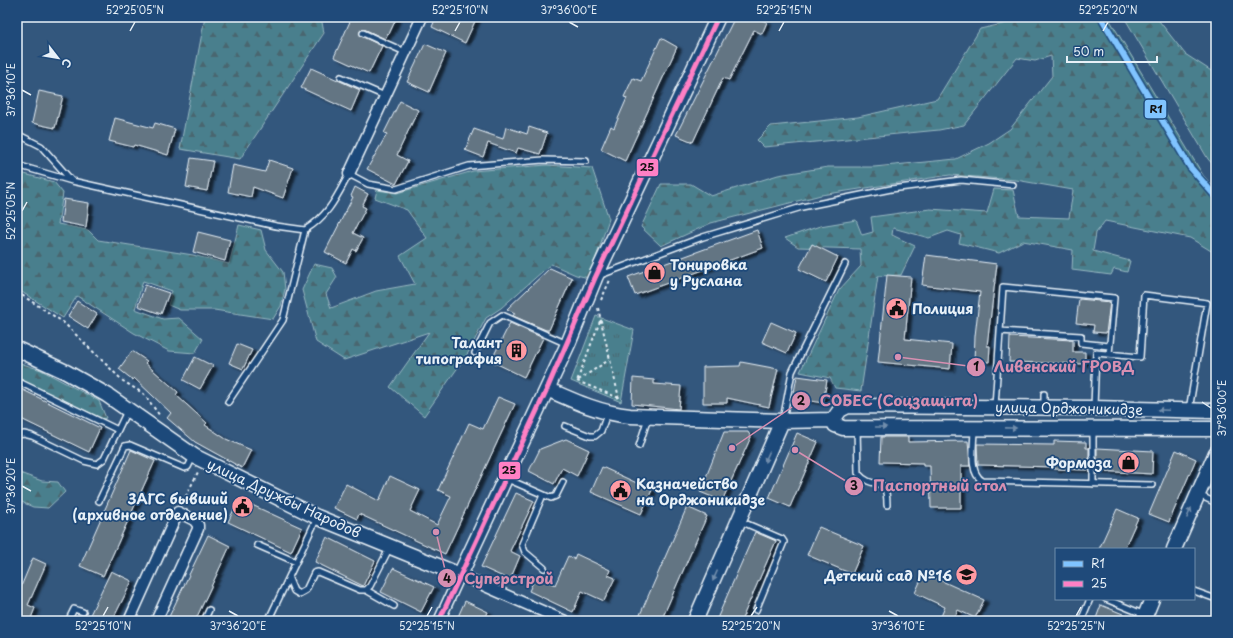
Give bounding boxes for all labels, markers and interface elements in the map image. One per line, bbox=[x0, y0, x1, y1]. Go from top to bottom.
text: 52°25'05"N bbox=[106, 2, 164, 17]
text: 52°25'10"N bbox=[432, 2, 488, 17]
text: 37°36'00"E bbox=[541, 2, 597, 17]
text: 52°25'15"N bbox=[756, 2, 812, 17]
text: 52°25'20"N bbox=[1078, 2, 1138, 17]
north arrow bbox=[38, 38, 78, 78]
scale bar bbox=[1067, 38, 1157, 64]
text: 50 m bbox=[1073, 42, 1104, 60]
text: С bbox=[58, 55, 76, 71]
text: 37°36'10"E bbox=[3, 63, 18, 117]
line badge: R1 bbox=[1144, 99, 1167, 119]
text: R1 bbox=[1150, 100, 1162, 117]
line badge: 25 bbox=[636, 158, 659, 177]
text: 25 bbox=[640, 158, 654, 175]
text: 52°25'05"N bbox=[3, 182, 18, 240]
place label: Тонировка у Руслана bbox=[670, 254, 748, 291]
shop icon: Тонировка у Руслана bbox=[642, 259, 668, 285]
public building icon: Полиция bbox=[883, 295, 909, 321]
place label: Полиция bbox=[912, 298, 973, 319]
place label: Талант типография bbox=[415, 332, 503, 369]
building icon: Талант типография bbox=[504, 337, 530, 363]
callout: Ливенский ГРОВД bbox=[966, 353, 1143, 380]
text: Ливенский ГРОВД bbox=[994, 354, 1135, 377]
text: 1 bbox=[973, 357, 979, 375]
text: 37°36'00"E bbox=[1214, 380, 1229, 436]
callout: СОБЕС (Соцзащита) bbox=[791, 387, 987, 414]
text: СОБЕС (Соцзащита) bbox=[820, 388, 978, 411]
text: 2 bbox=[797, 391, 806, 409]
street label: улица Орджоникидзе bbox=[995, 396, 1143, 420]
one-way arrow bbox=[1156, 407, 1169, 413]
one-way arrow bbox=[875, 424, 888, 430]
one-way arrow bbox=[1005, 425, 1018, 431]
shop icon: Формоза bbox=[1115, 449, 1141, 475]
one-way arrow bbox=[764, 451, 770, 462]
place label: Формоза bbox=[1046, 452, 1113, 473]
street label: улица Дружбы Народов bbox=[204, 453, 364, 543]
text: 37°36'20"E bbox=[3, 458, 18, 514]
line badge: 25 bbox=[498, 461, 521, 480]
text: 25 bbox=[502, 461, 516, 478]
place label: Казначейство на Орджоникидзе bbox=[636, 473, 766, 510]
callout: Паспортный стол bbox=[844, 473, 1015, 500]
text: Паспортный стол bbox=[873, 473, 1007, 496]
text: 3 bbox=[850, 476, 858, 494]
public building icon: Казначейство на Орджоникидзе bbox=[608, 478, 634, 504]
place label: ЗАГС бывший (архивное отделение) bbox=[72, 488, 228, 525]
public building icon: ЗАГС бывший (архивное отделение) bbox=[230, 493, 256, 519]
one-way arrow bbox=[1186, 508, 1192, 519]
legend bbox=[1055, 548, 1195, 600]
text: R1 bbox=[1091, 554, 1105, 572]
school or university icon: Детский сад №16 bbox=[954, 562, 980, 588]
callout: Суперстрой bbox=[437, 565, 562, 592]
place label: Детский сад №16 bbox=[824, 565, 952, 586]
text: Суперстрой bbox=[464, 566, 554, 589]
text: 4 bbox=[443, 569, 451, 587]
one-way arrow bbox=[712, 570, 718, 581]
text: 25 bbox=[1091, 574, 1107, 592]
text: 52°25'10"N bbox=[75, 618, 131, 633]
text: 37°36'20"E bbox=[210, 618, 266, 633]
text: 52°25'15"N bbox=[399, 618, 455, 633]
text: 52°25'20"N bbox=[721, 618, 781, 633]
text: 37°36'10"E bbox=[871, 618, 925, 633]
text: 52°25'25"N bbox=[1047, 618, 1105, 633]

